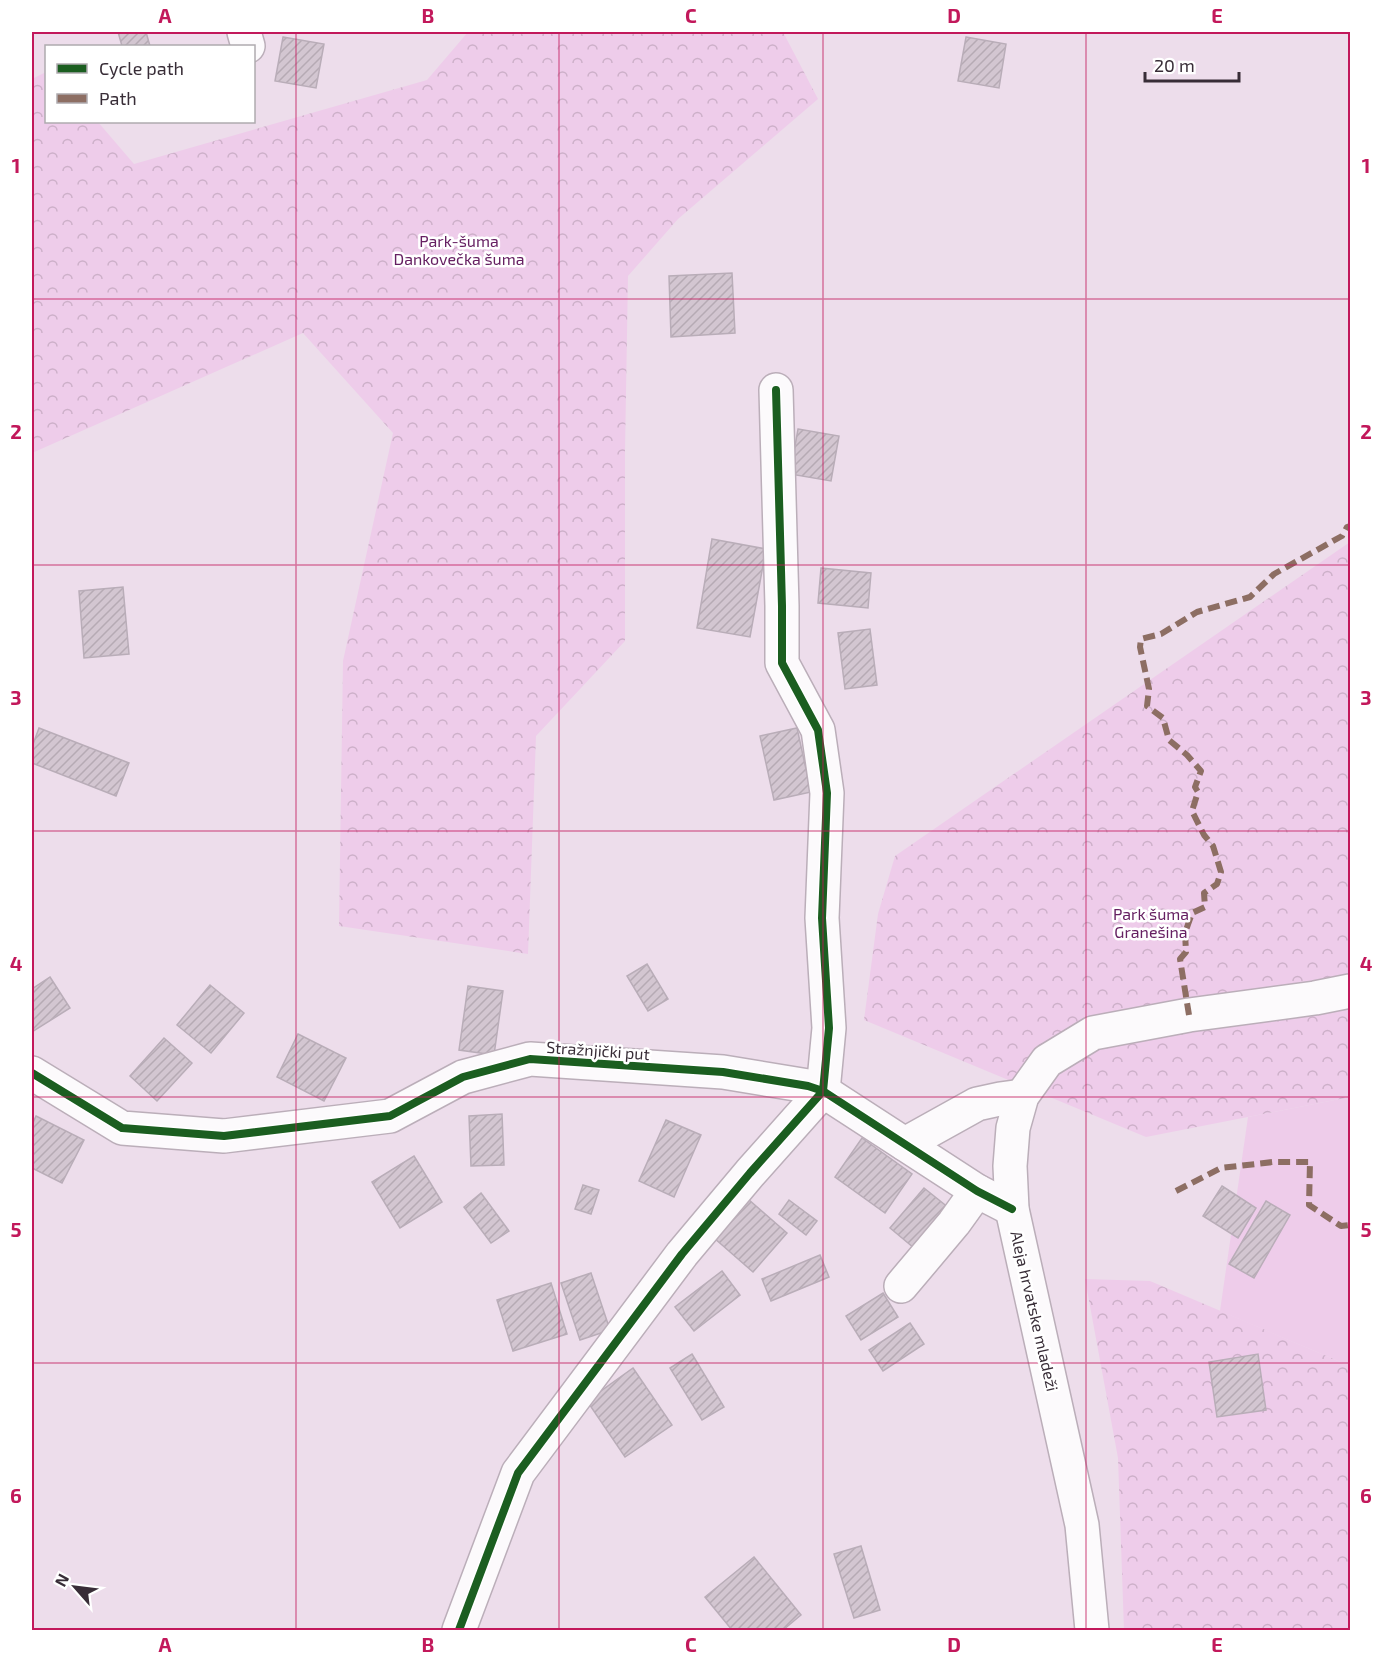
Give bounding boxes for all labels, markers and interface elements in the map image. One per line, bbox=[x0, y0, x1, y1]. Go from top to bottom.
text: A bbox=[158, 3, 172, 27]
text: B bbox=[422, 3, 434, 27]
text: C bbox=[685, 3, 697, 27]
text: D bbox=[947, 3, 961, 27]
text: E bbox=[1211, 3, 1223, 27]
legend bbox=[45, 45, 255, 123]
scale bar bbox=[1145, 45, 1240, 83]
text: 20 m bbox=[1154, 54, 1195, 76]
text: Cycle path bbox=[99, 57, 184, 79]
text: Path bbox=[99, 87, 137, 109]
text: 1 bbox=[12, 153, 20, 177]
text: 1 bbox=[1362, 153, 1370, 177]
park label: Park-šuma Dankovečka šuma bbox=[394, 231, 524, 268]
text: 2 bbox=[10, 419, 22, 443]
text: 2 bbox=[1360, 419, 1372, 443]
text: 3 bbox=[10, 685, 22, 709]
text: 3 bbox=[1360, 685, 1372, 709]
park label: Park šuma Granešina bbox=[1113, 904, 1189, 941]
text: 4 bbox=[10, 951, 23, 975]
text: 4 bbox=[1360, 951, 1373, 975]
street label: Stražnjički put bbox=[546, 1037, 650, 1064]
text: 5 bbox=[10, 1217, 22, 1241]
text: 5 bbox=[1360, 1217, 1372, 1241]
street label: Aleja hrvatske mladeži bbox=[1006, 1229, 1063, 1393]
text: 6 bbox=[10, 1483, 22, 1507]
text: 6 bbox=[1360, 1483, 1372, 1507]
north arrow bbox=[45, 1557, 105, 1617]
text: N bbox=[50, 1570, 72, 1589]
text: A bbox=[158, 1632, 172, 1656]
text: B bbox=[422, 1632, 434, 1656]
text: C bbox=[685, 1632, 697, 1656]
text: D bbox=[947, 1632, 961, 1656]
text: E bbox=[1211, 1632, 1223, 1656]

